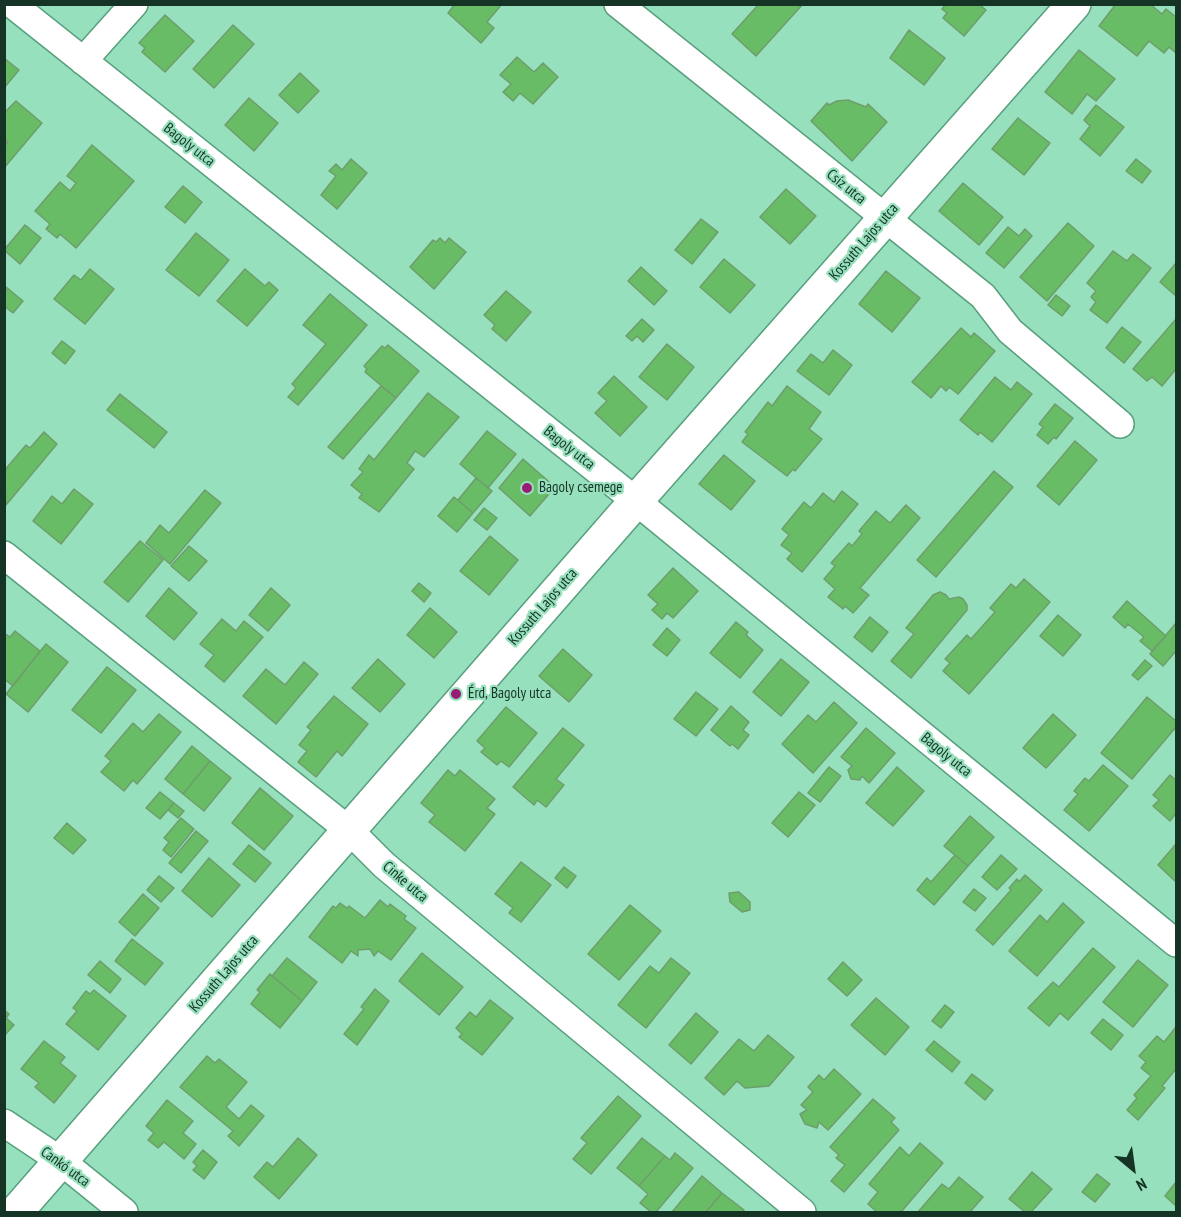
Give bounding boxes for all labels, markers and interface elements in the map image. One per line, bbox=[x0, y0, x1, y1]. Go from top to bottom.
street label: Bagoly utca bbox=[160, 119, 218, 171]
street label: Csíz utca bbox=[823, 166, 869, 208]
street label: Kossuth Lajos utca bbox=[826, 200, 902, 284]
street label: Bagoly utca bbox=[540, 422, 598, 474]
place label: Bagoly csemege bbox=[539, 479, 622, 497]
marker: Bagoly csemege bbox=[520, 481, 534, 495]
street label: Kossuth Lajos utca bbox=[505, 565, 581, 649]
place label: Érd, Bagoly utca bbox=[468, 685, 551, 703]
marker: Érd, Bagoly utca bbox=[449, 687, 463, 701]
street label: Bagoly utca bbox=[917, 729, 975, 781]
street label: Cinke utca bbox=[379, 858, 431, 906]
street label: Kossuth Lajos utca bbox=[186, 932, 262, 1016]
north arrow bbox=[1103, 1139, 1163, 1199]
street label: Cankó utca bbox=[37, 1143, 93, 1191]
text: N bbox=[1133, 1174, 1150, 1196]

